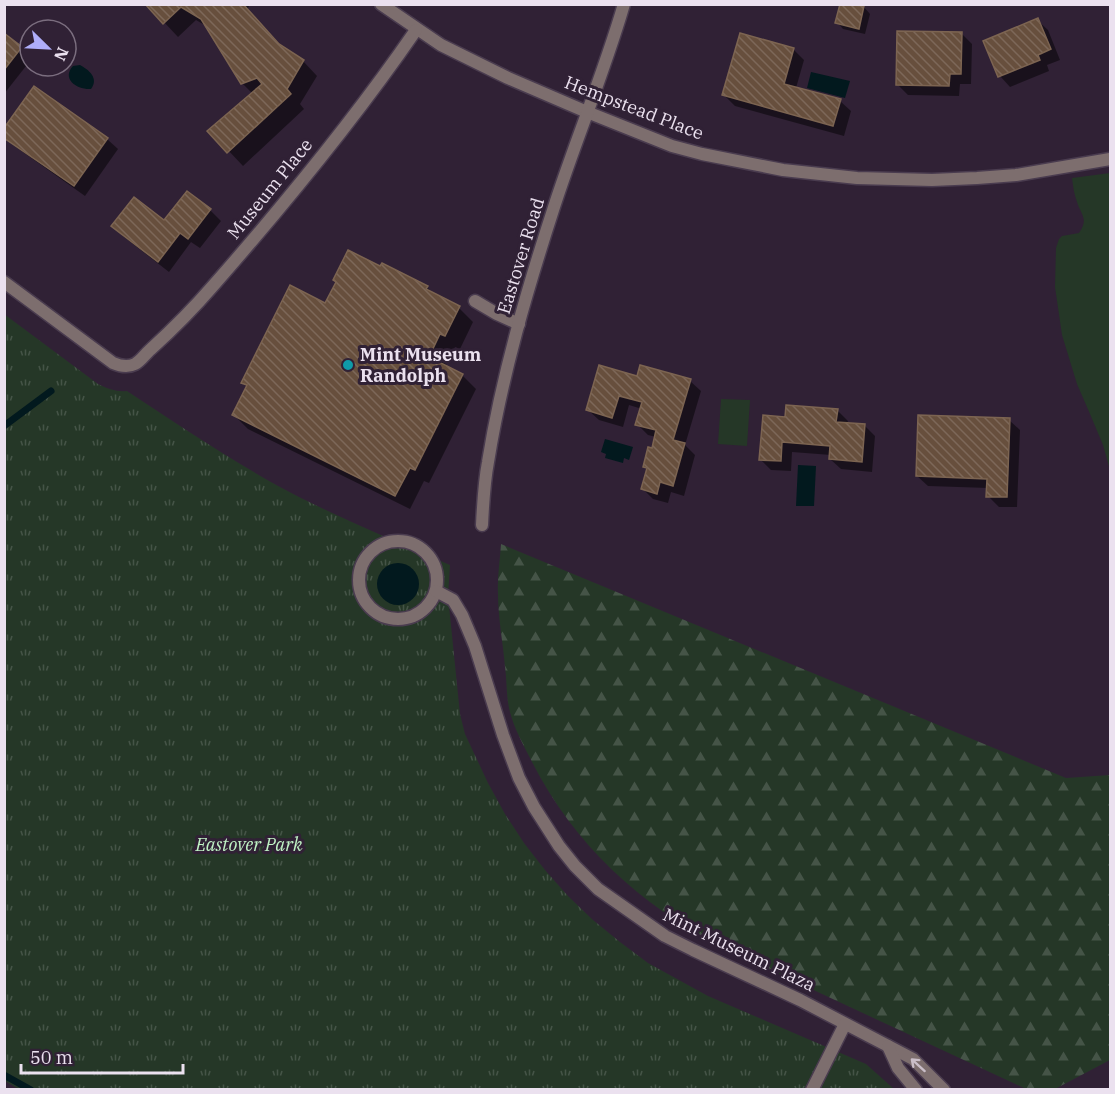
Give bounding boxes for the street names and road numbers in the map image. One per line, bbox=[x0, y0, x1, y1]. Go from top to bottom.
street label: Hempstead Place bbox=[561, 70, 707, 145]
street label: Museum Place bbox=[222, 134, 317, 244]
street label: Eastover Road bbox=[492, 195, 549, 317]
street label: Mint Museum Plaza bbox=[659, 903, 819, 996]

